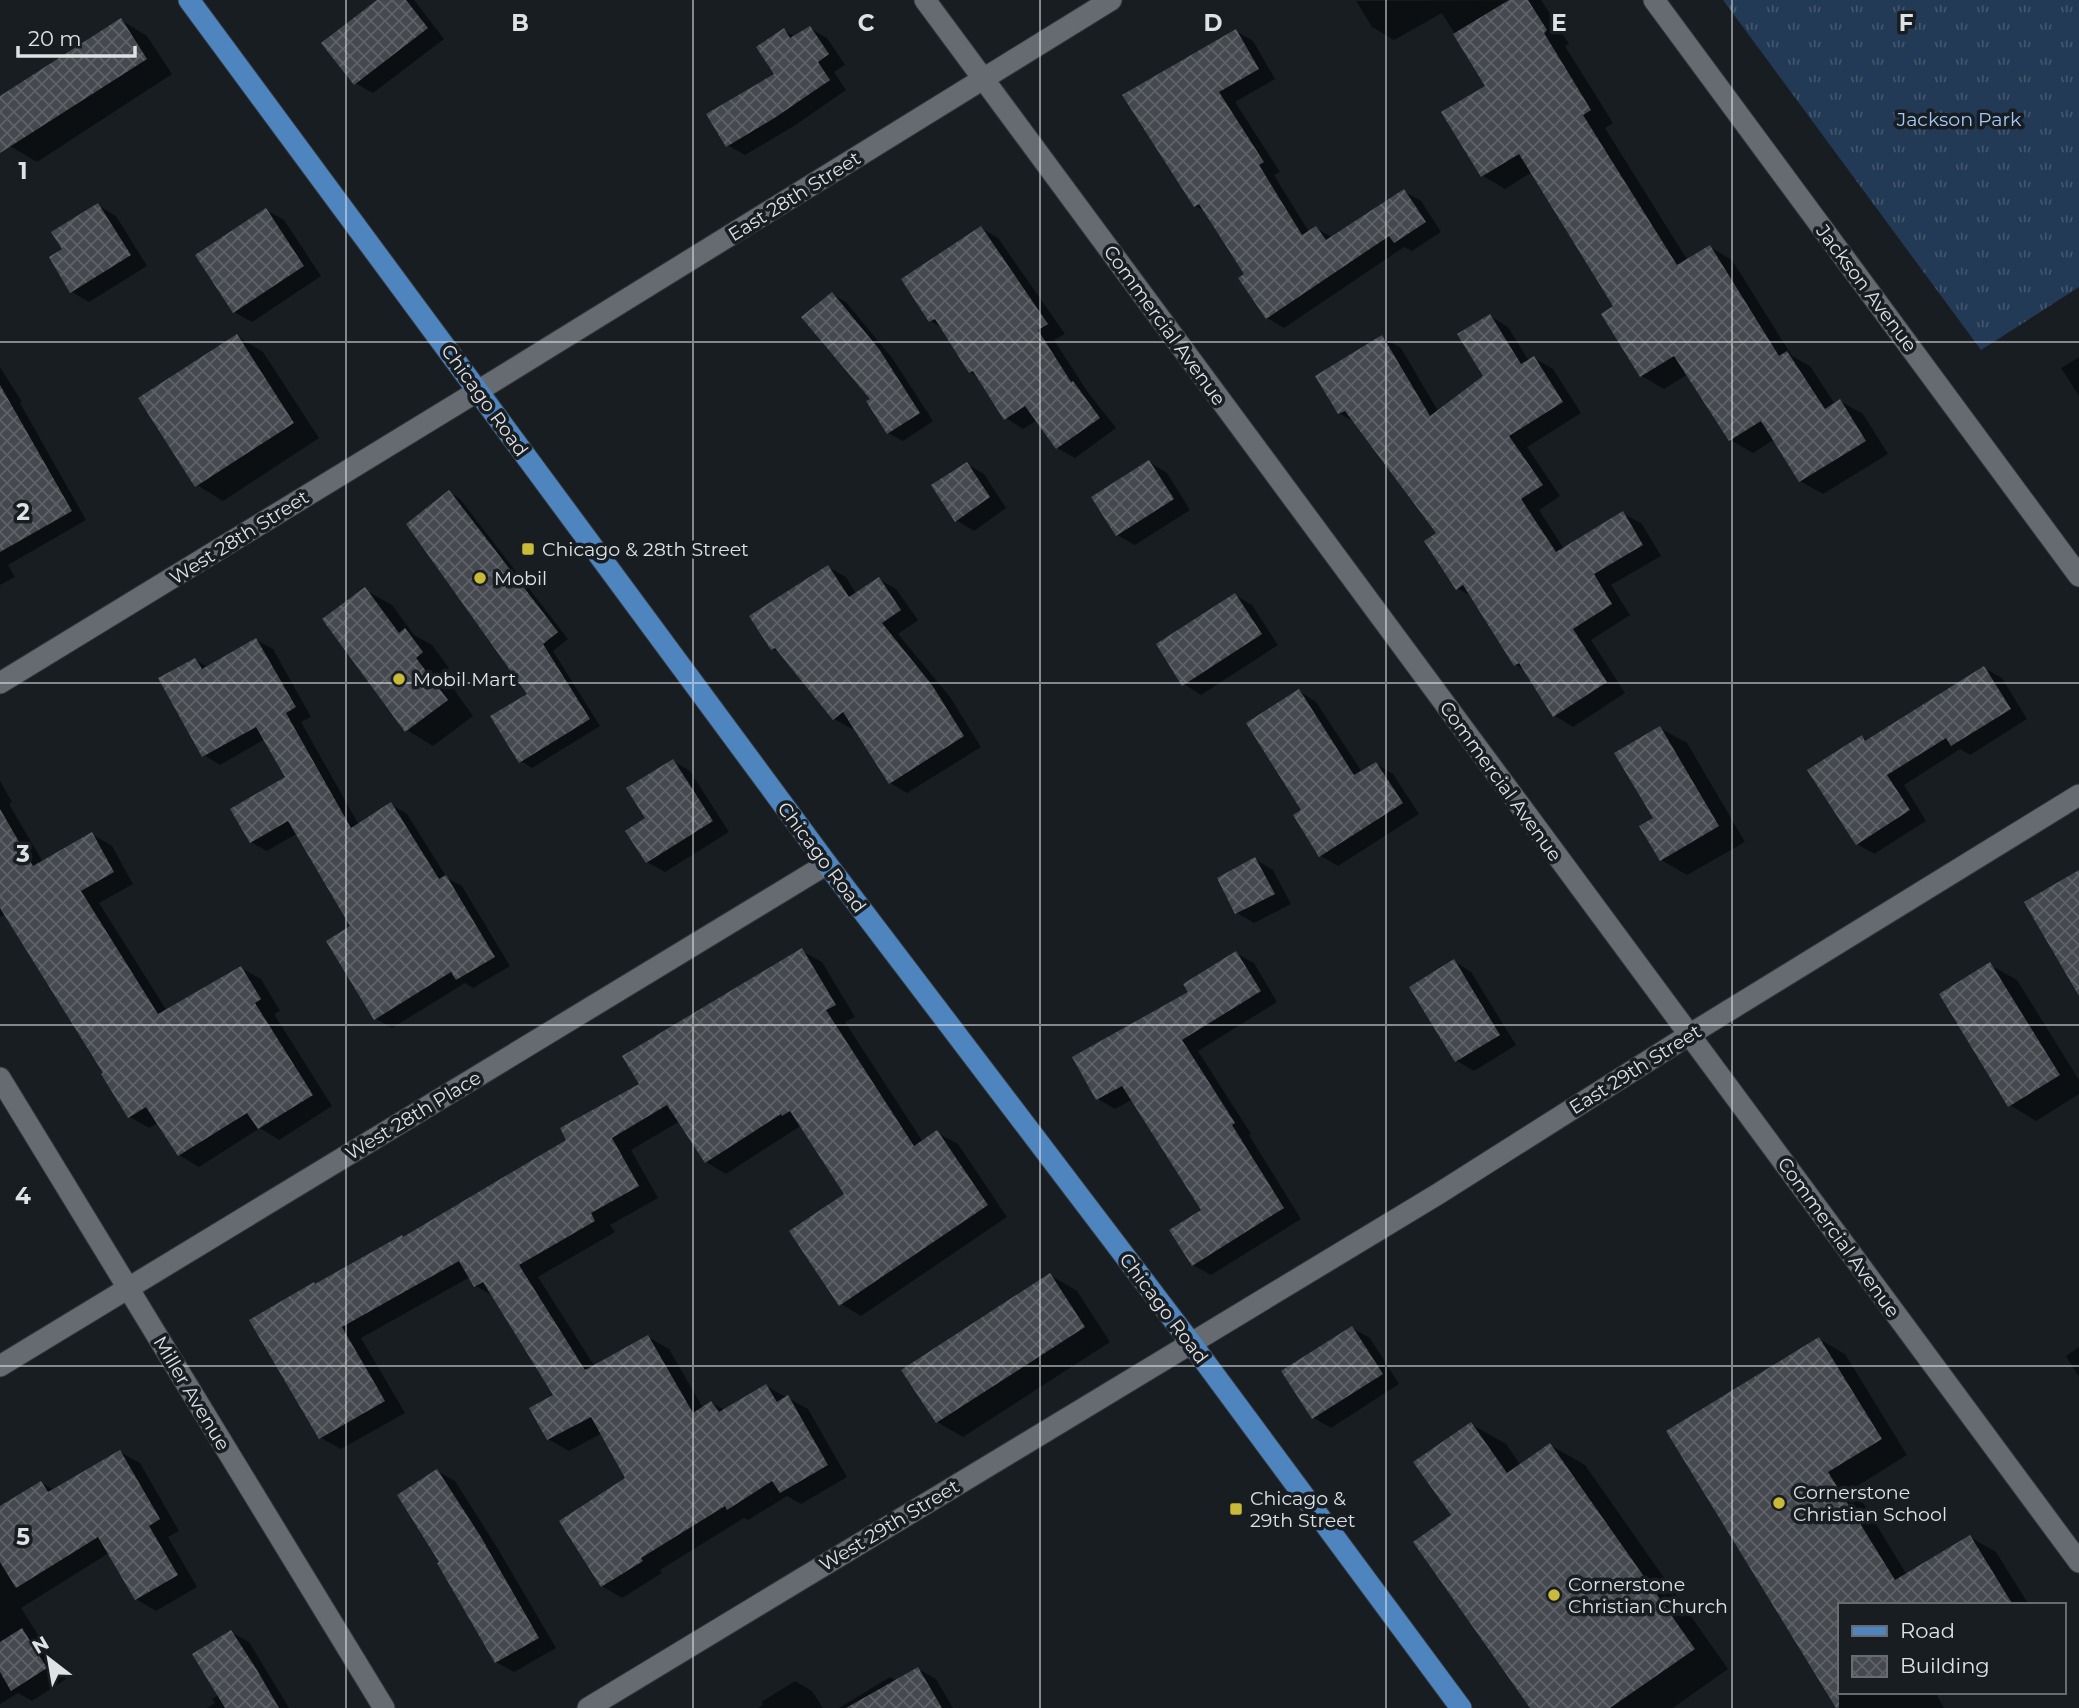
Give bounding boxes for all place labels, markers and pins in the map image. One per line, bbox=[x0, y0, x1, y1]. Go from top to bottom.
place label: Chicago & 28th Street bbox=[542, 538, 749, 561]
marker: Chicago & 28th Street bbox=[520, 541, 536, 557]
place label: Mobil bbox=[494, 567, 547, 590]
marker: Mobil bbox=[472, 570, 488, 586]
place label: Mobil Mart bbox=[413, 668, 516, 691]
marker: Mobil Mart bbox=[391, 671, 407, 687]
place label: Cornerstone Christian School bbox=[1793, 1481, 1947, 1526]
place label: Chicago & 29th Street bbox=[1250, 1487, 1356, 1532]
marker: Cornerstone Christian School bbox=[1771, 1495, 1787, 1511]
marker: Chicago & 29th Street bbox=[1228, 1501, 1244, 1517]
place label: Cornerstone Christian Church bbox=[1568, 1573, 1728, 1618]
marker: Cornerstone Christian Church bbox=[1546, 1587, 1562, 1603]

